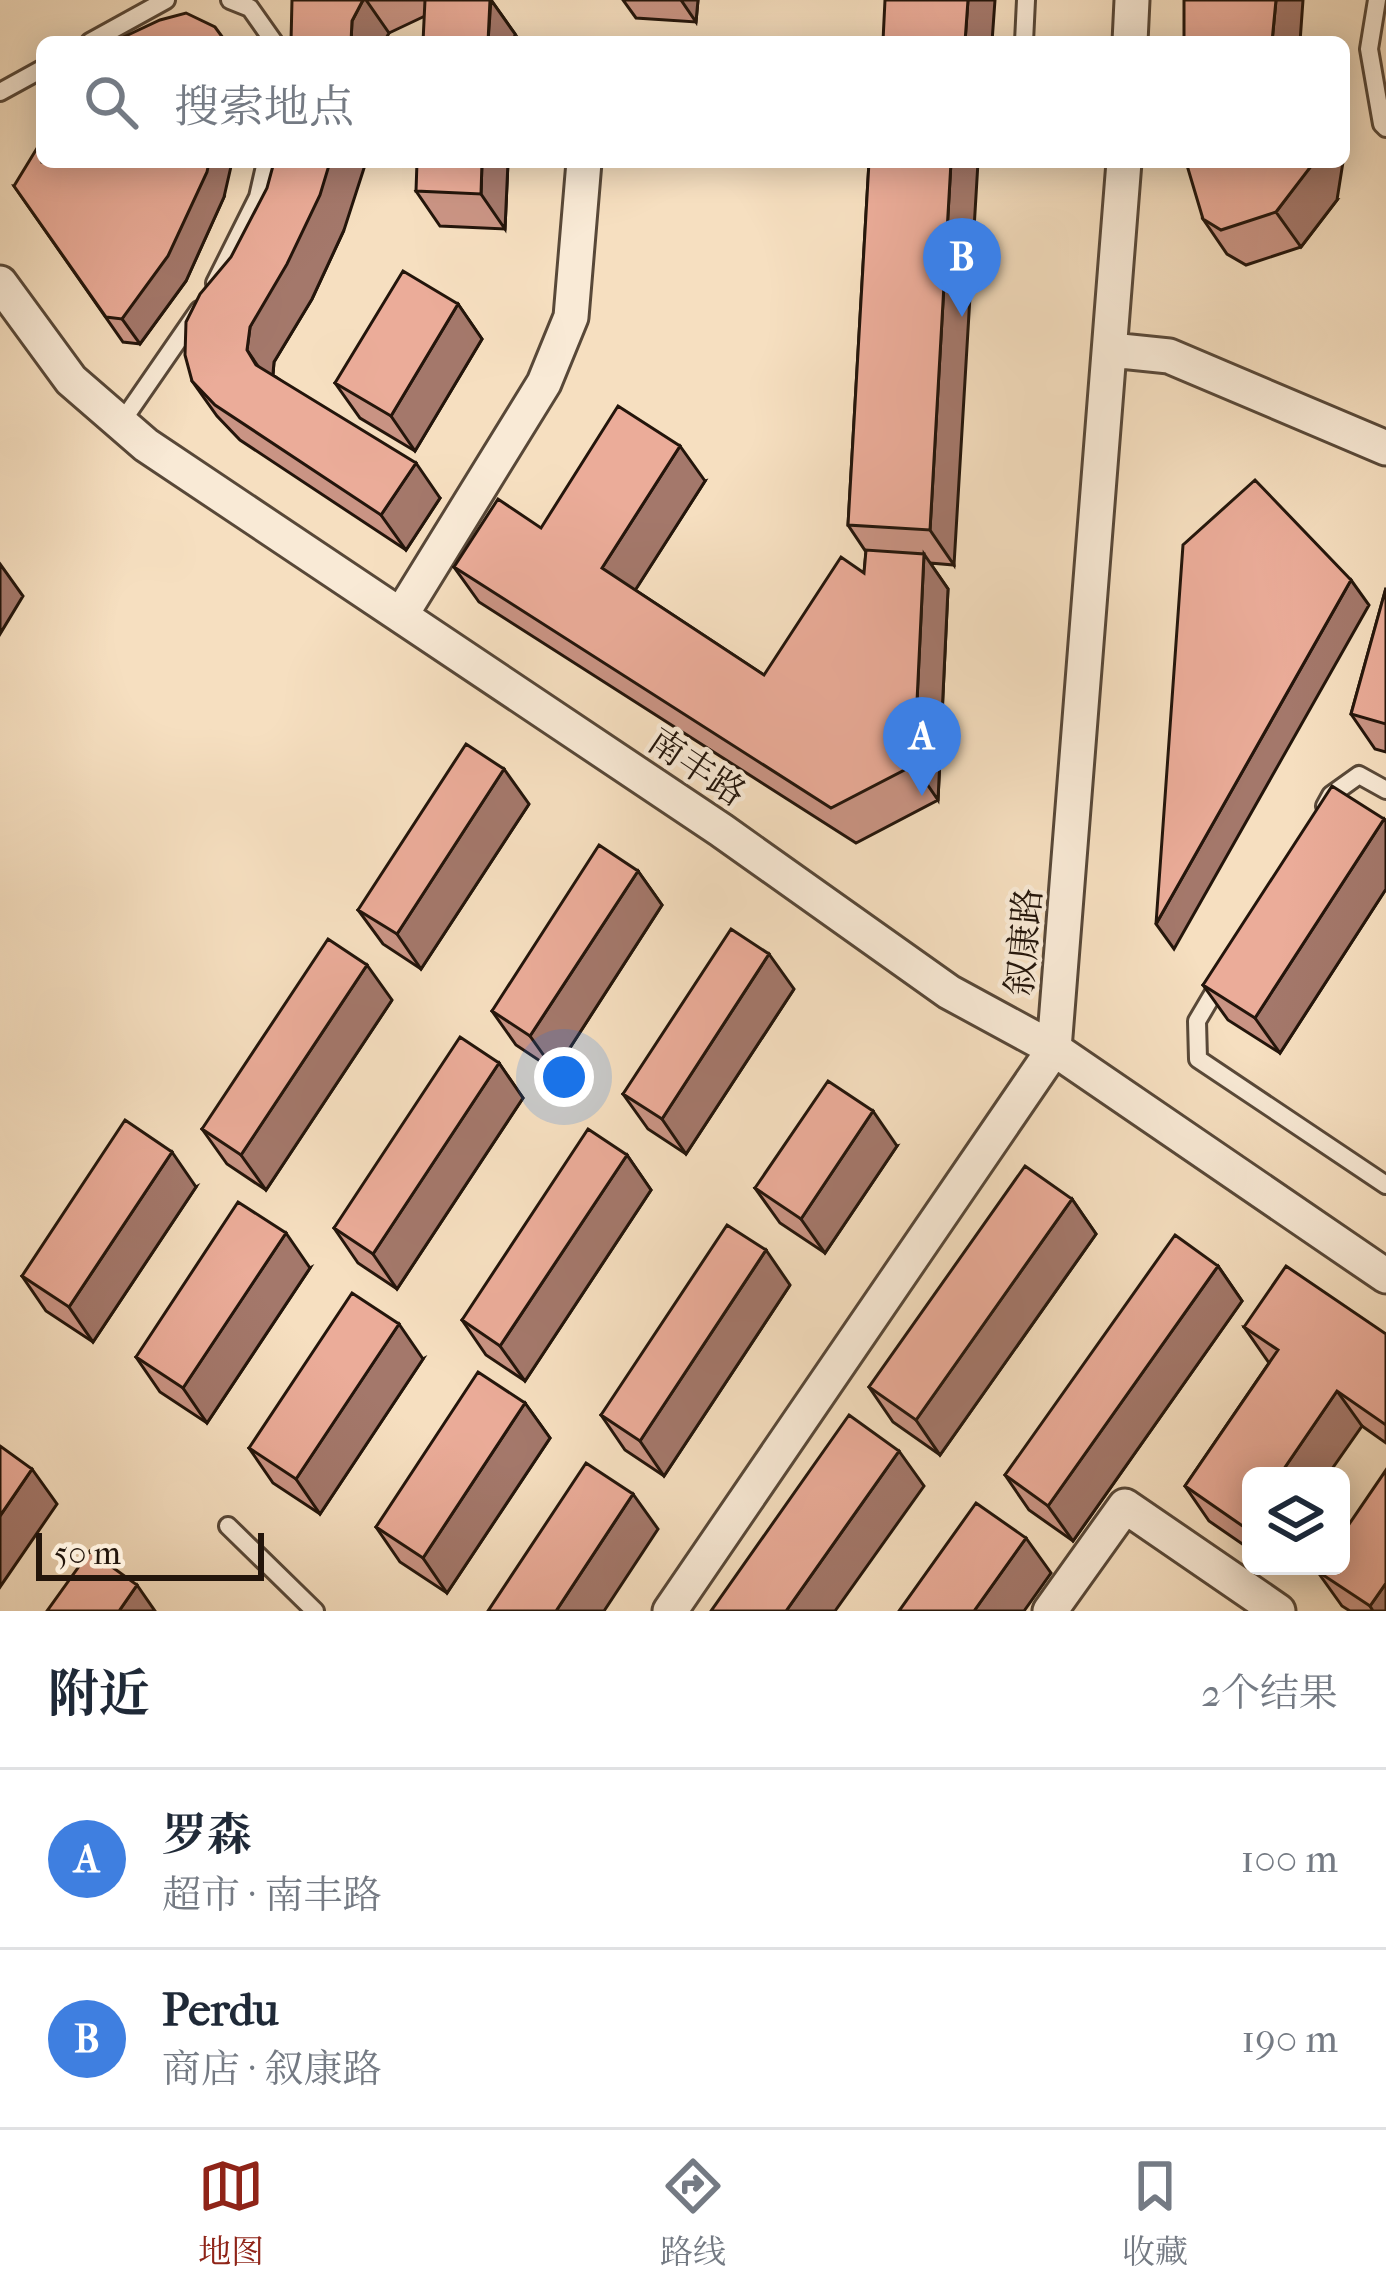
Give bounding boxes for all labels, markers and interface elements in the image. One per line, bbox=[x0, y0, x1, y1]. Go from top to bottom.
search box bbox=[36, 36, 1350, 168]
icon: search bbox=[78, 69, 144, 135]
text: 搜索地点 bbox=[174, 81, 354, 134]
pin: B bbox=[923, 218, 1001, 317]
pin: A bbox=[883, 697, 961, 796]
street label: 南丰路 bbox=[640, 719, 754, 815]
street label: 叙康路 bbox=[998, 886, 1050, 998]
your location bbox=[534, 1047, 594, 1107]
map controls bbox=[1242, 1467, 1350, 1575]
button: layers bbox=[1242, 1467, 1350, 1575]
scale bar bbox=[36, 1527, 264, 1580]
text: 50 m bbox=[54, 1534, 121, 1573]
text: 附近 bbox=[48, 1664, 150, 1724]
text: 2个结果 bbox=[1201, 1670, 1338, 1716]
text: 罗森 bbox=[162, 1809, 252, 1862]
text: A bbox=[74, 1836, 100, 1882]
text: 100 m bbox=[1240, 1836, 1338, 1882]
text: 超市 · 南丰路 bbox=[162, 1872, 382, 1918]
text: Perdu bbox=[162, 1984, 279, 2037]
text: B bbox=[74, 2016, 100, 2062]
text: 190 m bbox=[1241, 2016, 1338, 2062]
text: 商店 · 叙康路 bbox=[162, 2046, 382, 2092]
tab: 地图 bbox=[198, 2153, 264, 2272]
tab: 路线 bbox=[660, 2153, 726, 2272]
tab: 收藏 bbox=[1122, 2153, 1188, 2272]

